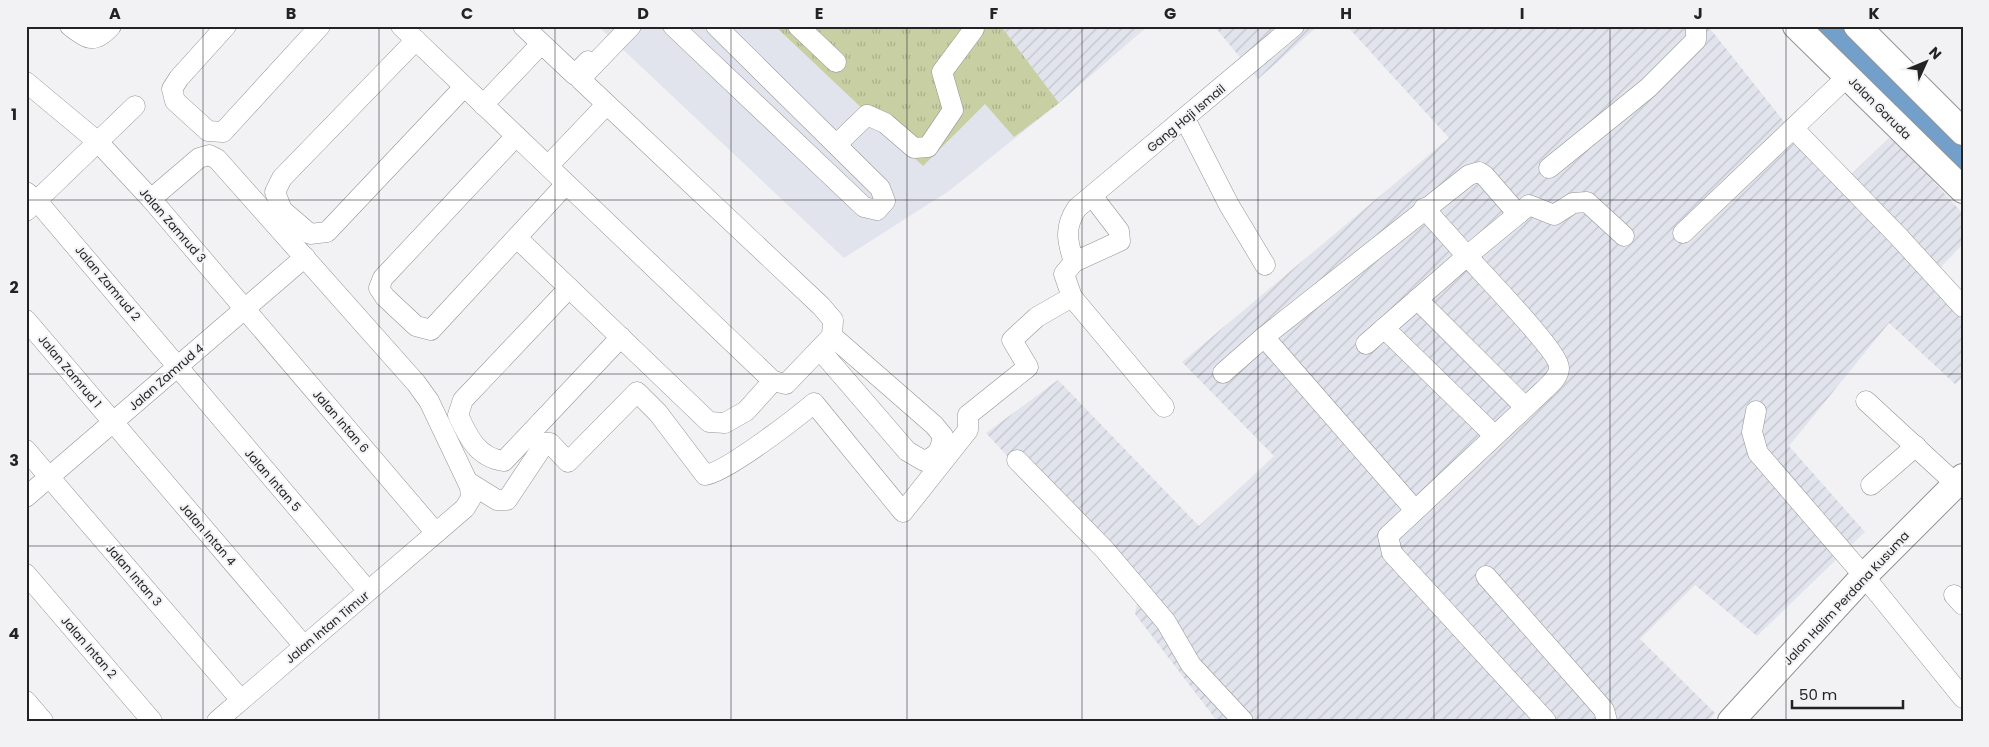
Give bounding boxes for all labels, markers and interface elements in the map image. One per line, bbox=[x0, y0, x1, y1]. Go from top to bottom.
text: A bbox=[109, 2, 121, 25]
text: B bbox=[286, 2, 296, 25]
text: C bbox=[461, 2, 473, 25]
text: D bbox=[637, 2, 649, 25]
text: E bbox=[815, 2, 823, 25]
text: F bbox=[990, 2, 999, 25]
text: G bbox=[1164, 2, 1176, 25]
text: H bbox=[1340, 2, 1352, 25]
text: I bbox=[1520, 2, 1524, 25]
text: J bbox=[1693, 2, 1703, 25]
text: K bbox=[1868, 2, 1880, 25]
north arrow bbox=[1902, 38, 1952, 88]
text: N bbox=[1925, 42, 1946, 64]
street label: Jalan Garuda bbox=[1845, 73, 1915, 143]
street label: Gang Haji Ismail bbox=[1143, 80, 1229, 156]
text: 1 bbox=[11, 103, 17, 126]
street label: Jalan Zamrud 3 bbox=[136, 184, 210, 266]
street label: Jalan Zamrud 2 bbox=[71, 242, 145, 324]
text: 2 bbox=[9, 276, 19, 299]
street label: Jalan Zamrud 1 bbox=[34, 331, 106, 411]
street label: Jalan Zamrud 4 bbox=[125, 339, 208, 414]
street label: Jalan Intan 6 bbox=[309, 386, 373, 456]
street label: Jalan Intan 5 bbox=[241, 445, 305, 515]
text: 3 bbox=[9, 449, 19, 472]
street label: Jalan Intan 4 bbox=[176, 499, 240, 569]
street label: Jalan Halim Perdana Kusuma bbox=[1779, 527, 1913, 669]
street label: Jalan Intan 3 bbox=[102, 540, 166, 610]
street label: Jalan Intan Timur bbox=[282, 587, 373, 667]
street label: Jalan Intan 2 bbox=[57, 612, 121, 682]
text: 4 bbox=[9, 622, 20, 645]
scale bar bbox=[1792, 677, 1903, 709]
text: 50 m bbox=[1799, 684, 1837, 705]

